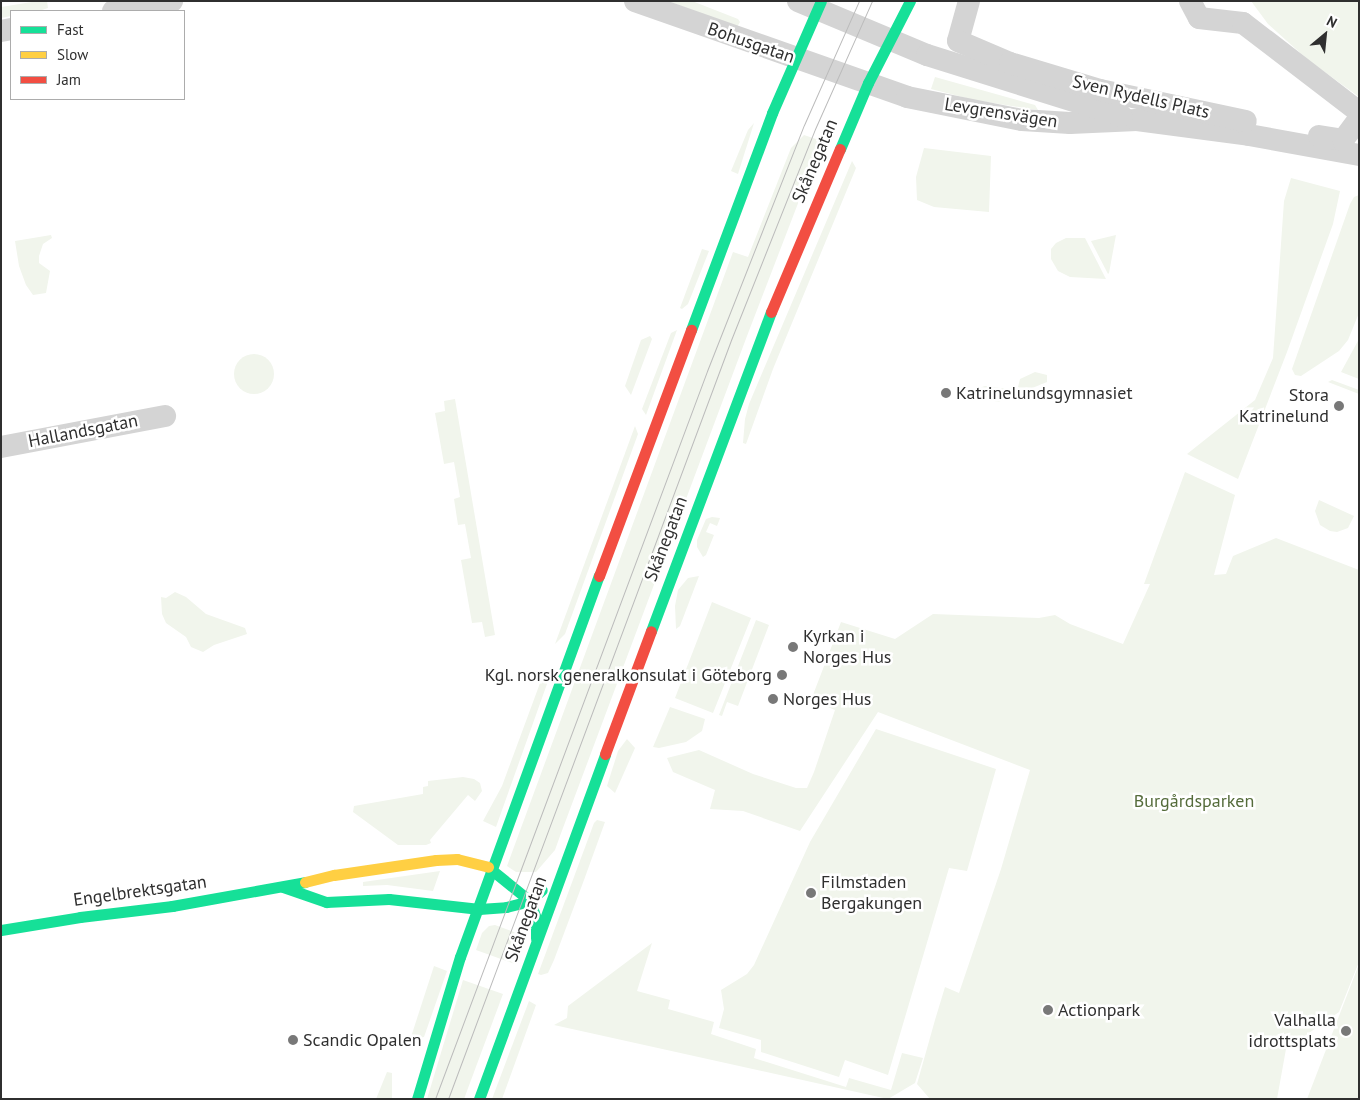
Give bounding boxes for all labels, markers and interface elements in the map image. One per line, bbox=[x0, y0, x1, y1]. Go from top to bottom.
legend bbox=[10, 10, 185, 100]
north arrow bbox=[1300, 10, 1350, 60]
text: N bbox=[1324, 12, 1340, 32]
street label: Bohusgatan bbox=[705, 18, 797, 68]
text: Fast bbox=[57, 20, 84, 39]
text: Slow bbox=[57, 45, 88, 64]
text: Jam bbox=[57, 70, 81, 89]
street label: Sven Rydells Plats bbox=[1070, 71, 1212, 123]
street label: Levgrensvägen bbox=[943, 93, 1059, 133]
street label: Skånegatan bbox=[788, 116, 842, 206]
place label: Katrinelundsgymnasiet bbox=[956, 382, 1133, 404]
place label: Stora Katrinelund bbox=[1239, 385, 1329, 428]
marker: Katrinelundsgymnasiet bbox=[940, 387, 952, 399]
marker: Stora Katrinelund bbox=[1333, 400, 1345, 412]
street label: Hallandsgatan bbox=[26, 410, 140, 452]
street label: Skånegatan bbox=[640, 493, 692, 585]
place label: Kyrkan i Norges Hus bbox=[803, 626, 891, 669]
marker: Kyrkan i Norges Hus bbox=[787, 641, 799, 653]
place label: Kgl. norsk generalkonsulat i Göteborg bbox=[483, 664, 772, 686]
marker: Kgl. norsk generalkonsulat i Göteborg bbox=[776, 669, 788, 681]
place label: Norges Hus bbox=[783, 688, 871, 710]
marker: Norges Hus bbox=[767, 693, 779, 705]
park label: Burgårdsparken bbox=[1134, 790, 1254, 812]
street label: Engelbrektsgatan bbox=[72, 871, 208, 911]
place label: Filmstaden Bergakungen bbox=[821, 872, 922, 914]
street label: Skånegatan bbox=[501, 873, 551, 965]
marker: Filmstaden Bergakungen bbox=[805, 887, 817, 899]
place label: Actionpark bbox=[1058, 999, 1140, 1021]
marker: Actionpark bbox=[1042, 1004, 1054, 1016]
place label: Valhalla idrottsplats bbox=[1248, 1010, 1336, 1052]
marker: Valhalla idrottsplats bbox=[1340, 1025, 1352, 1037]
place label: Scandic Opalen bbox=[303, 1029, 422, 1051]
marker: Scandic Opalen bbox=[287, 1034, 299, 1046]

